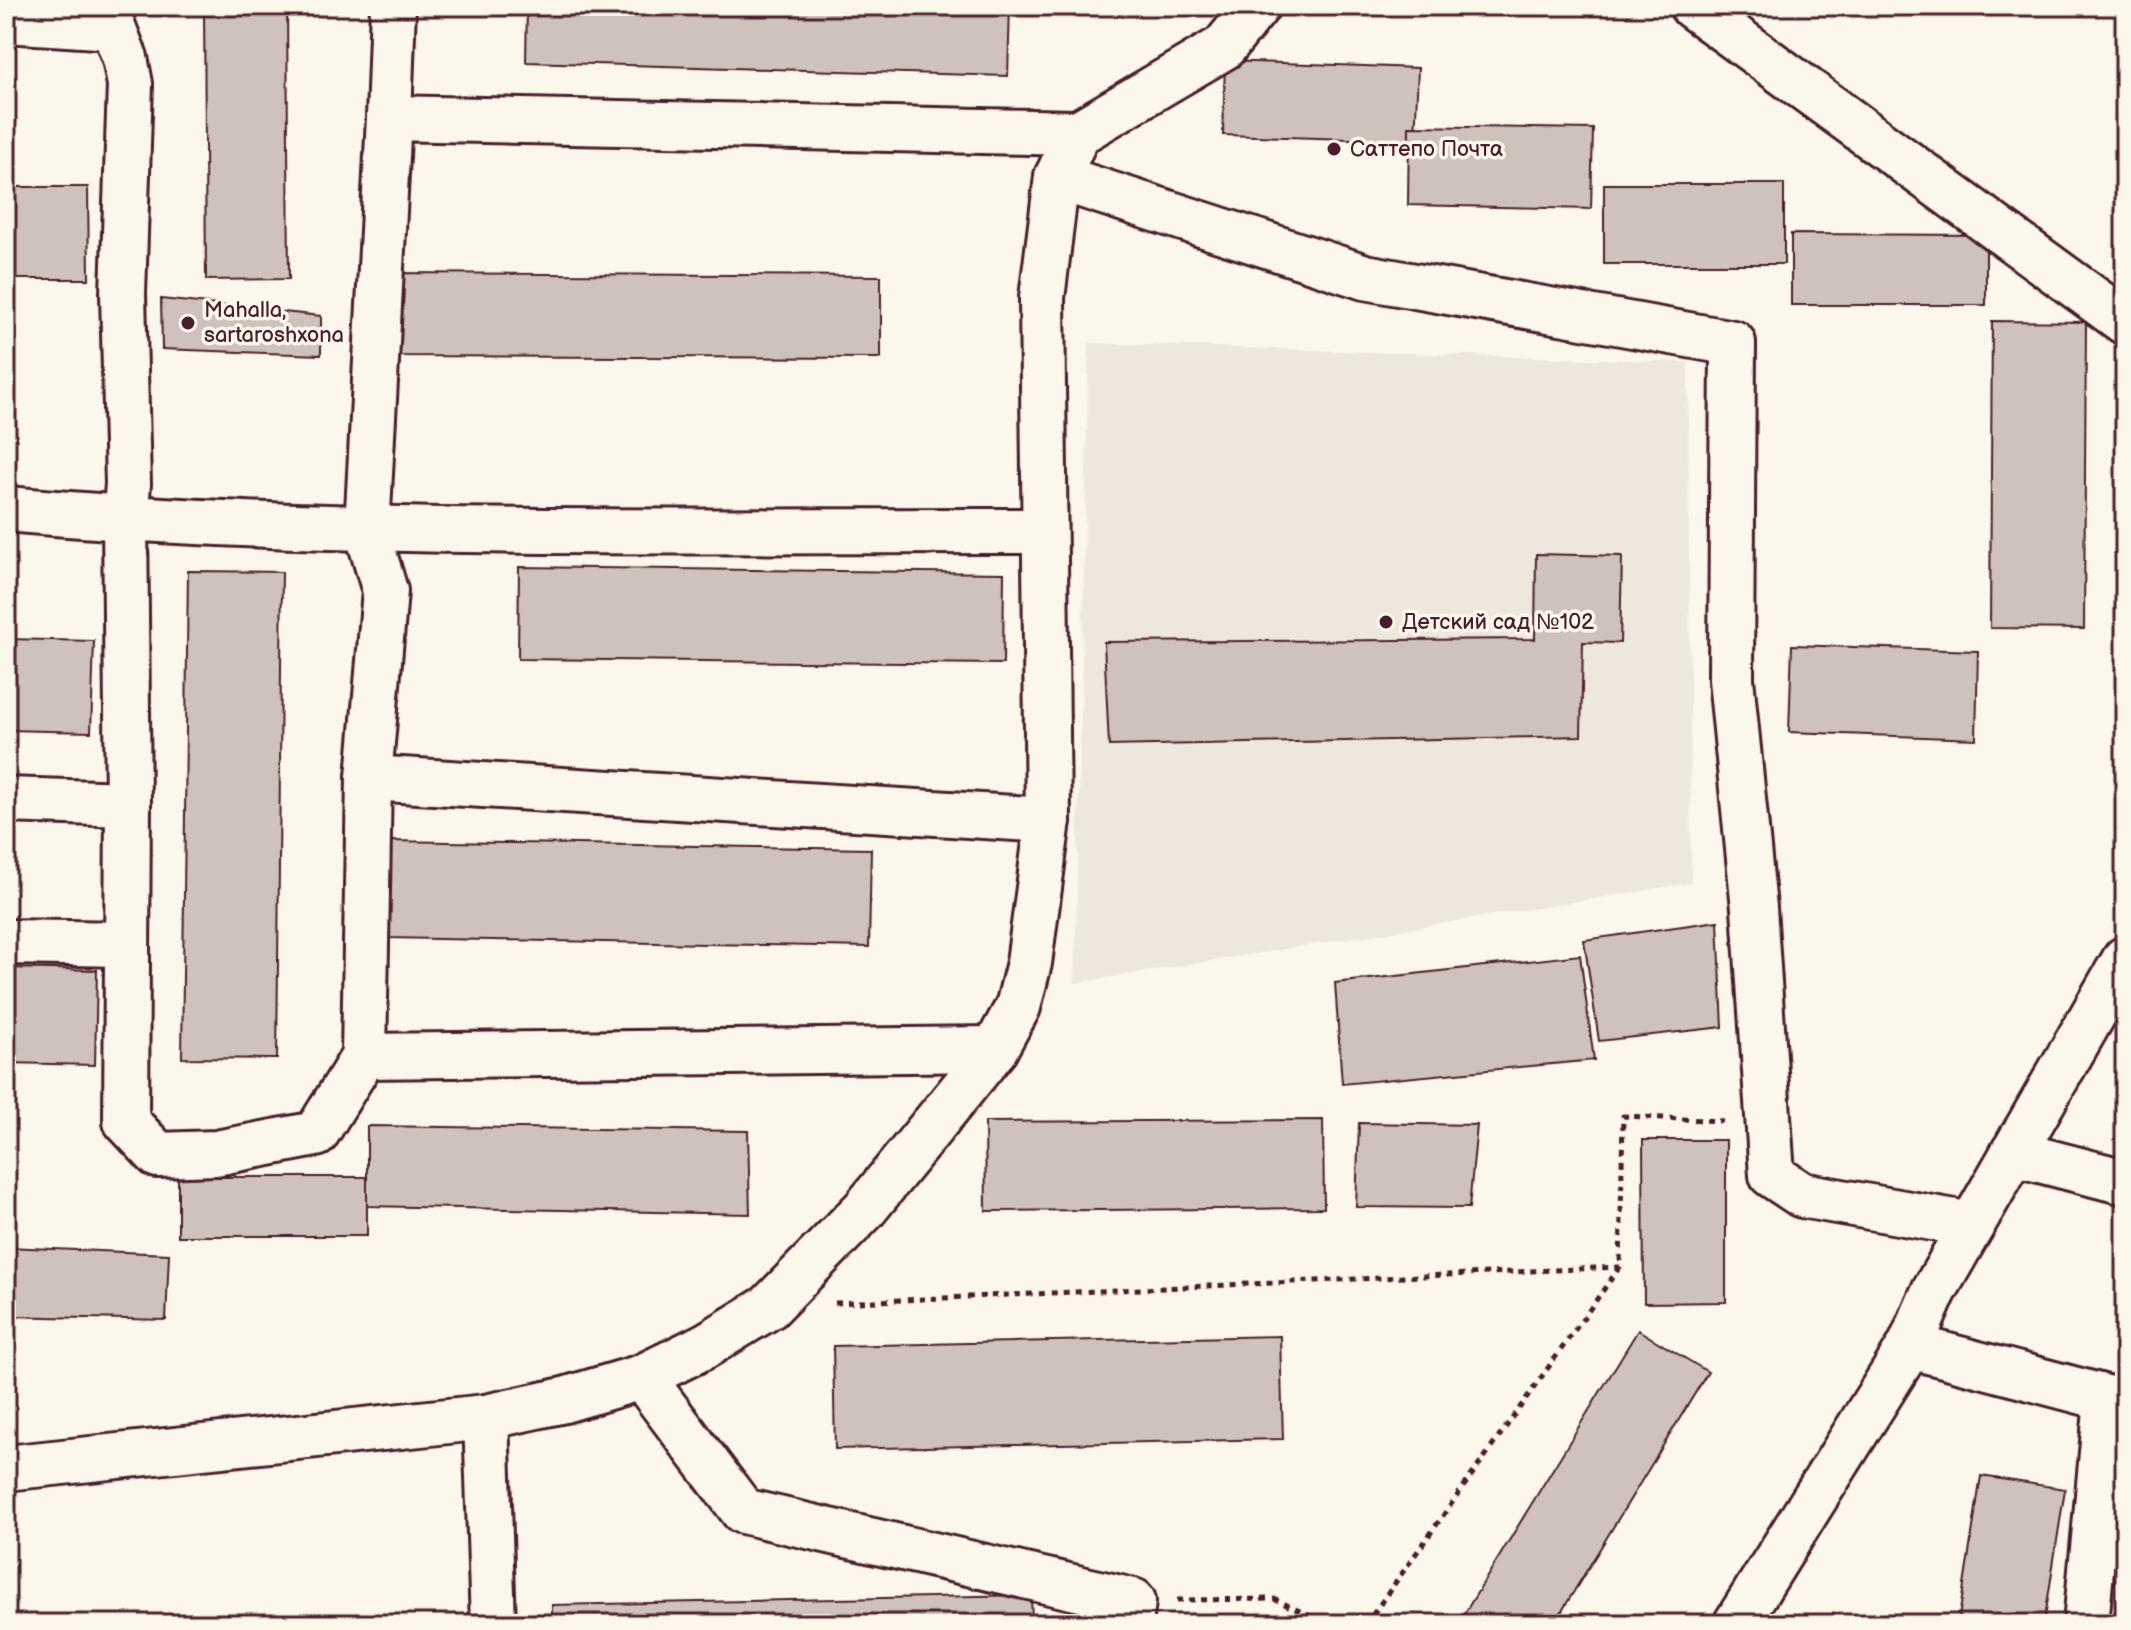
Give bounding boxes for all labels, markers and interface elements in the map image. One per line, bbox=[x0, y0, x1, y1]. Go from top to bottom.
place label: Саттепо Почта bbox=[1350, 136, 1503, 163]
marker: Саттепо Почта bbox=[1325, 140, 1343, 158]
place label: Mahalla, sartaroshxona bbox=[204, 297, 344, 349]
marker: Mahalla, sartaroshxona bbox=[179, 314, 197, 332]
place label: Детский сад №102 bbox=[1402, 609, 1594, 636]
marker: Детский сад №102 bbox=[1377, 613, 1395, 631]

